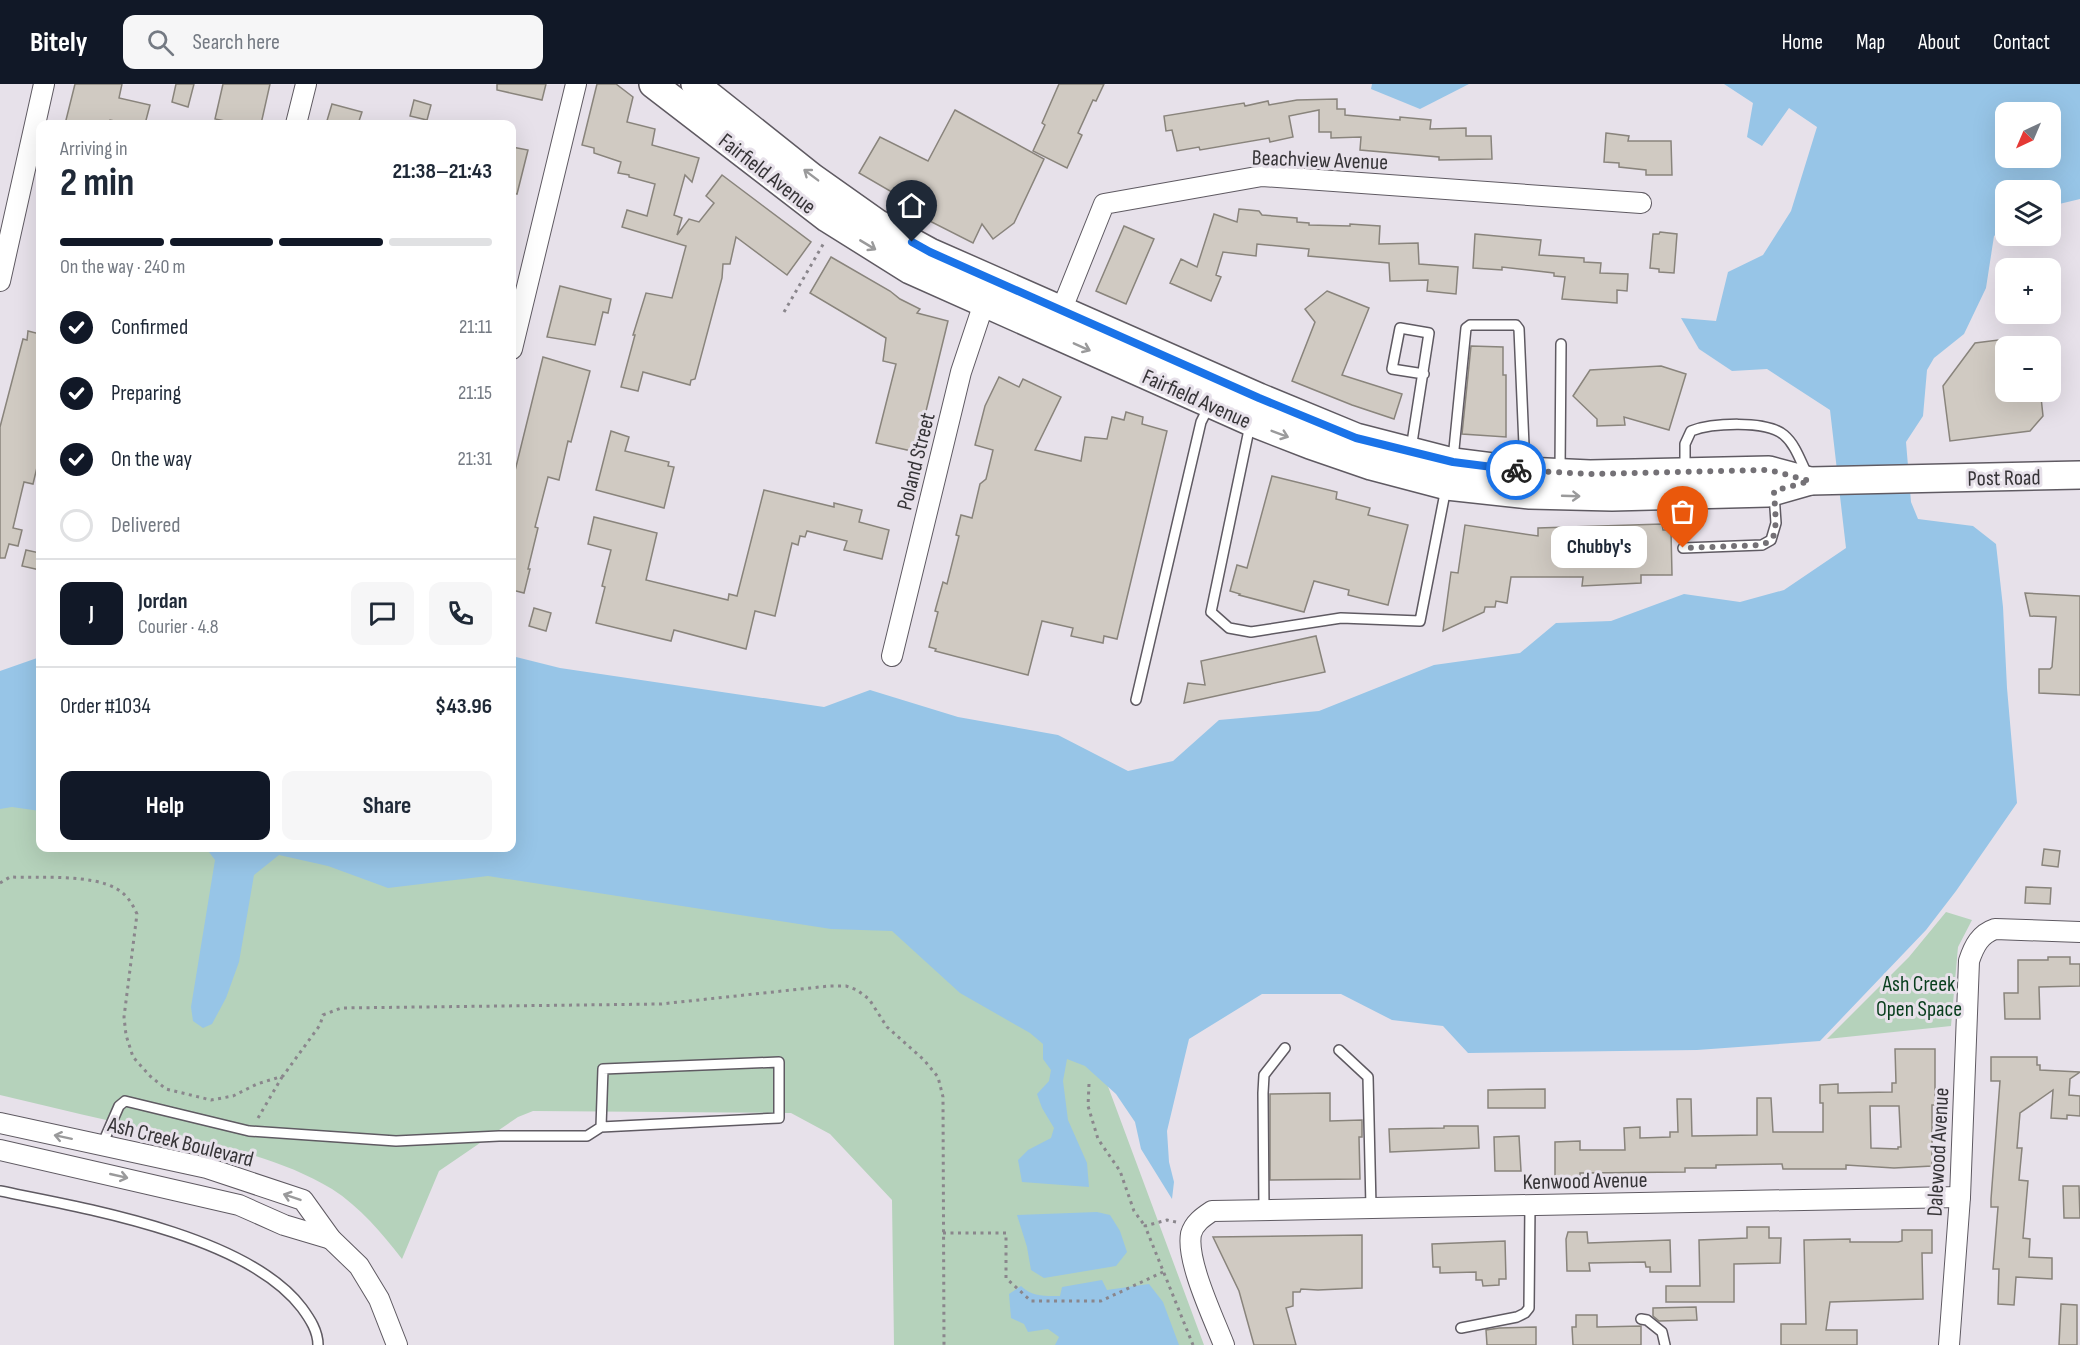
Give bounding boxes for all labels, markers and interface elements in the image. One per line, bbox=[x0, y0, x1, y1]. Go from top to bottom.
search box bbox=[123, 15, 543, 69]
text: Bitely bbox=[30, 26, 87, 59]
icon: search bbox=[144, 26, 177, 59]
text: Search here bbox=[192, 29, 280, 56]
text: Home bbox=[1782, 30, 1823, 55]
text: Map bbox=[1856, 30, 1885, 55]
text: About bbox=[1918, 30, 1960, 55]
text: Contact bbox=[1993, 30, 2050, 55]
north arrow bbox=[1995, 102, 2061, 168]
map controls bbox=[1995, 102, 2061, 402]
street label: Fairfield Avenue bbox=[713, 128, 821, 221]
text: Arriving in bbox=[60, 137, 128, 161]
street label: Beachview Avenue bbox=[1251, 145, 1389, 176]
text: 21:38–21:43 bbox=[392, 158, 492, 185]
text: 2 min bbox=[60, 160, 134, 207]
one-way arrow bbox=[803, 169, 819, 182]
pin bbox=[886, 180, 937, 242]
button: layers bbox=[1995, 180, 2061, 246]
icon: home bbox=[895, 189, 928, 222]
one-way arrow bbox=[859, 239, 876, 251]
text: On the way · 240 m bbox=[60, 255, 185, 279]
button: + bbox=[1995, 258, 2061, 324]
icon: check bbox=[60, 311, 93, 344]
text: Confirmed bbox=[111, 314, 188, 341]
text: 21:11 bbox=[459, 315, 492, 339]
button: − bbox=[1995, 336, 2061, 402]
one-way arrow bbox=[1072, 342, 1090, 353]
street label: Fairfield Avenue bbox=[1138, 363, 1255, 435]
icon: check bbox=[60, 377, 93, 410]
text: Preparing bbox=[111, 380, 181, 407]
text: 21:15 bbox=[458, 381, 492, 405]
street label: Poland Street bbox=[891, 410, 942, 513]
one-way arrow bbox=[1270, 429, 1288, 440]
courier bbox=[1486, 440, 1546, 500]
icon: check bbox=[60, 443, 93, 476]
text: On the way bbox=[111, 446, 192, 473]
text: 21:31 bbox=[458, 447, 492, 471]
icon: bike bbox=[1500, 454, 1533, 487]
street label: Post Road bbox=[1967, 464, 2041, 493]
pin bbox=[1657, 486, 1708, 548]
one-way arrow bbox=[1561, 490, 1581, 502]
icon: bag bbox=[1666, 495, 1699, 528]
text: Delivered bbox=[111, 512, 180, 539]
callout: Chubby's bbox=[1551, 527, 1647, 569]
text: Chubby's bbox=[1567, 535, 1631, 559]
button: chat bbox=[351, 582, 414, 645]
button: phone bbox=[429, 582, 492, 645]
text: Jordan bbox=[138, 588, 187, 615]
text: J bbox=[89, 600, 94, 627]
text: Courier · 4.8 bbox=[138, 615, 219, 639]
text: Order #1034 bbox=[60, 693, 151, 720]
text: $43.96 bbox=[435, 693, 492, 720]
button: Help bbox=[60, 771, 270, 840]
button: Share bbox=[282, 771, 492, 840]
park label: Ash Creek Open Space bbox=[1876, 971, 1962, 1023]
street label: Dalewood Avenue bbox=[1922, 1087, 1955, 1217]
street label: Ash Creek Boulevard bbox=[104, 1111, 256, 1174]
one-way arrow bbox=[54, 1131, 74, 1142]
street label: Kenwood Avenue bbox=[1522, 1167, 1648, 1196]
one-way arrow bbox=[108, 1171, 128, 1182]
one-way arrow bbox=[283, 1190, 302, 1201]

